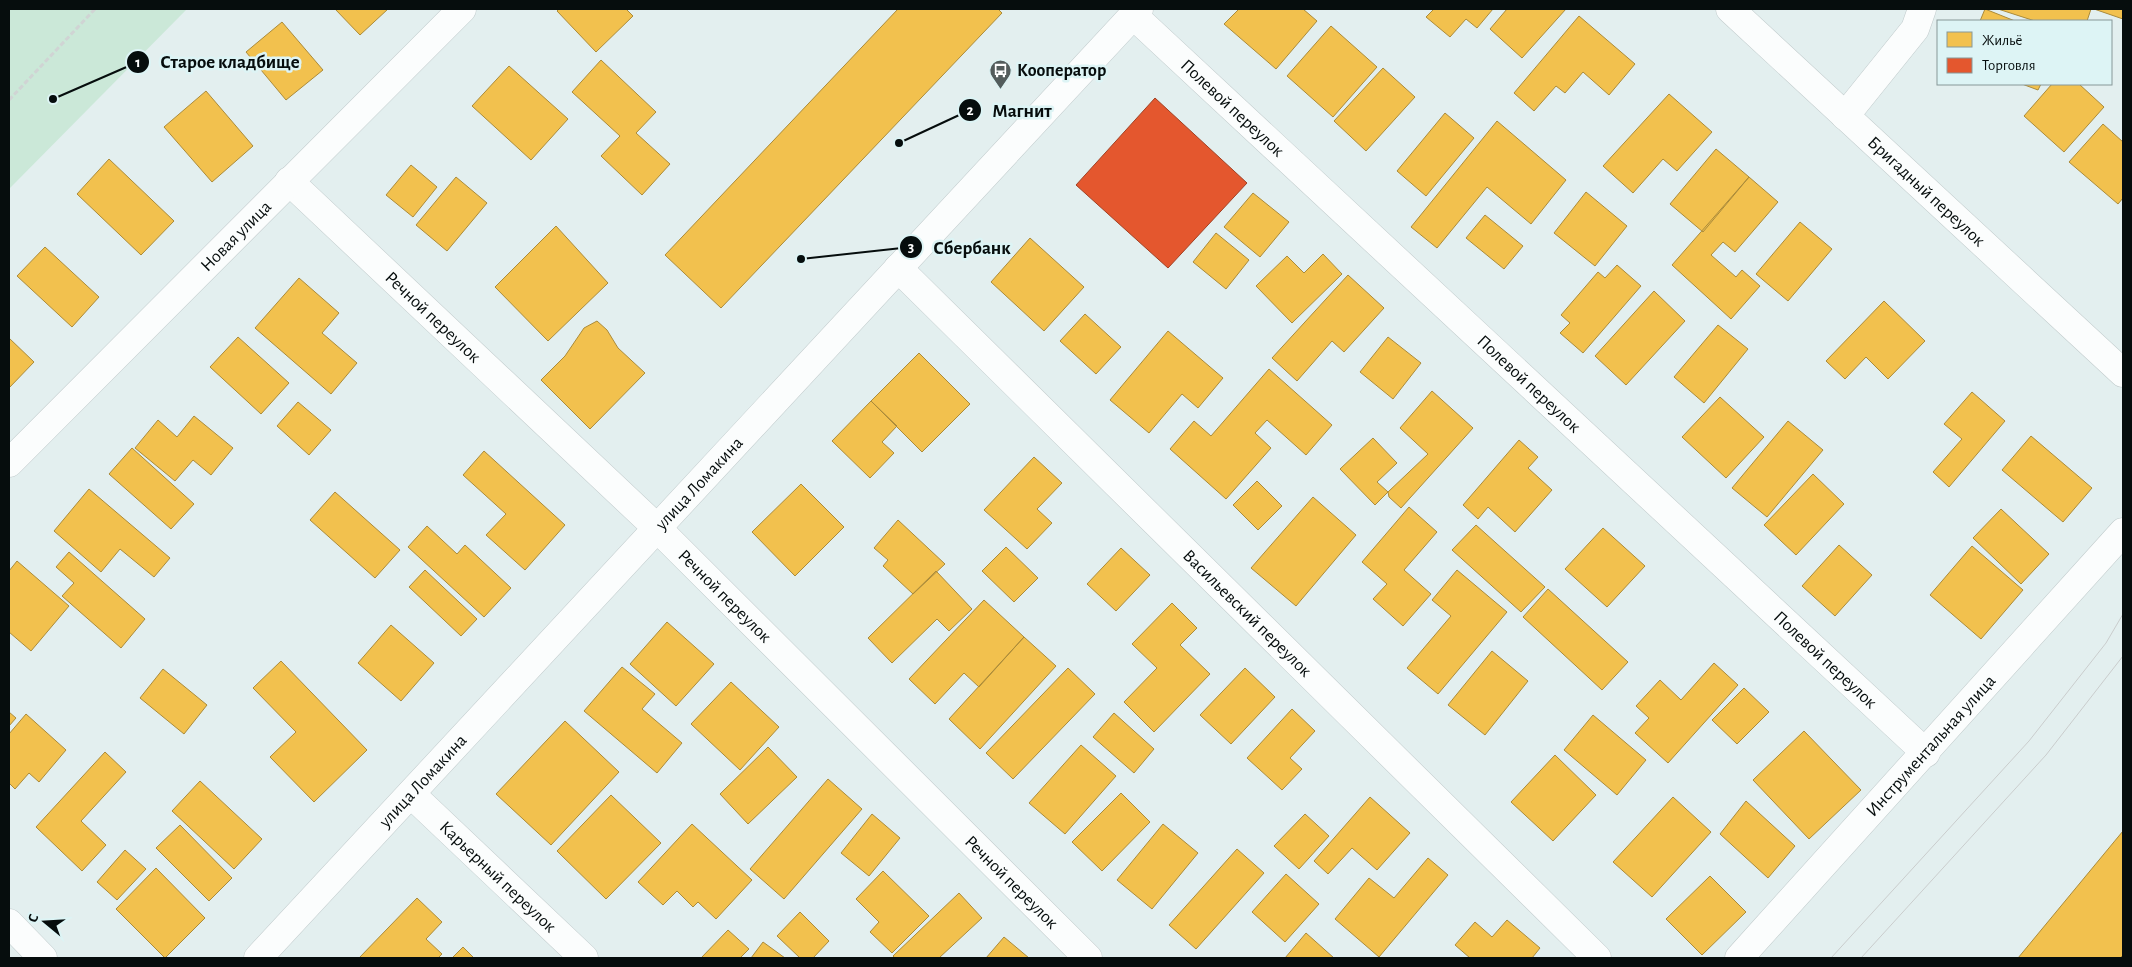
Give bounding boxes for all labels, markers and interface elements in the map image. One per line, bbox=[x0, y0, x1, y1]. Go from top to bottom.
legend bbox=[1937, 20, 2112, 85]
text: Жильё bbox=[1982, 33, 2022, 48]
callout: Старое кладбище bbox=[126, 45, 310, 79]
text: Старое кладбище bbox=[160, 53, 300, 72]
text: 1 bbox=[135, 55, 141, 70]
street label: Полевой переулок bbox=[1177, 56, 1288, 161]
bus stop icon: Кооператор bbox=[989, 58, 1013, 89]
text: Торговля bbox=[1982, 58, 2036, 73]
place label: Кооператор bbox=[1017, 62, 1106, 80]
callout: Магнит bbox=[958, 93, 1062, 127]
text: Магнит bbox=[992, 102, 1052, 121]
text: 2 bbox=[966, 103, 974, 118]
street label: Бригадный переулок bbox=[1864, 133, 1989, 251]
street label: Новая улица bbox=[198, 198, 275, 275]
callout: Сбербанк bbox=[898, 230, 1020, 264]
text: Сбербанк bbox=[933, 239, 1011, 258]
text: 3 bbox=[908, 240, 914, 255]
street label: Речной переулок bbox=[381, 269, 484, 367]
street label: Полевой переулок bbox=[1473, 332, 1584, 437]
street label: улица Ломакина bbox=[652, 434, 747, 534]
street label: Речной переулок bbox=[674, 546, 775, 647]
street label: Васильевский переулок bbox=[1179, 547, 1315, 681]
street label: Полевой переулок bbox=[1770, 608, 1880, 713]
street label: Инструментальная улица bbox=[1863, 672, 1999, 821]
street label: улица Ломакина bbox=[375, 731, 471, 832]
street label: Карьерный переулок bbox=[436, 818, 560, 937]
street label: Речной переулок bbox=[961, 833, 1062, 933]
north arrow bbox=[20, 897, 70, 947]
text: С bbox=[26, 912, 42, 924]

